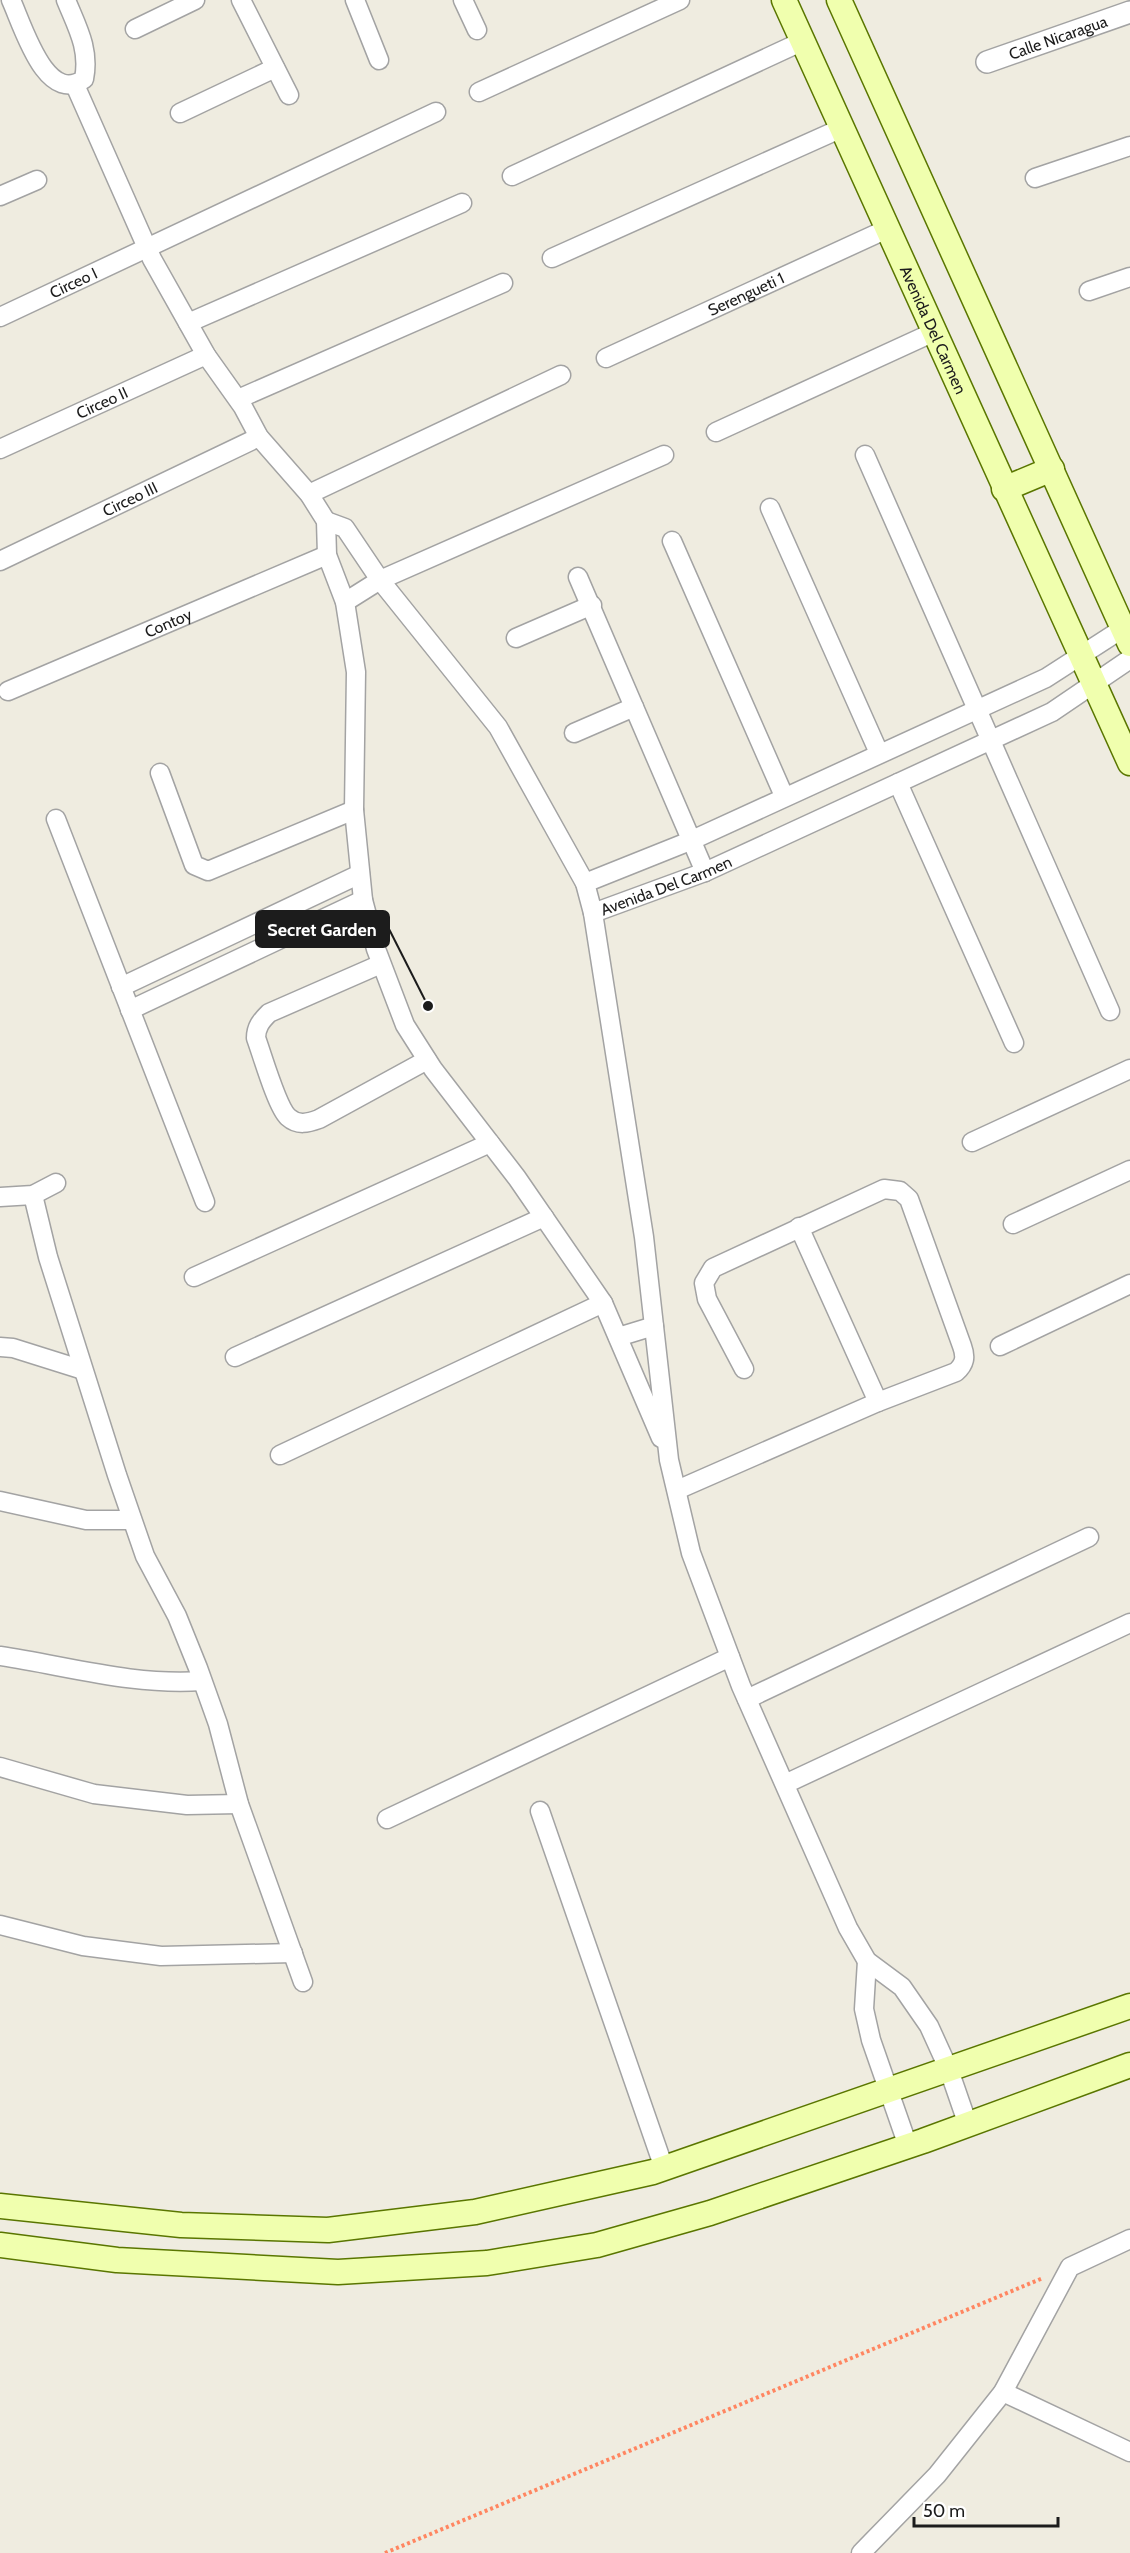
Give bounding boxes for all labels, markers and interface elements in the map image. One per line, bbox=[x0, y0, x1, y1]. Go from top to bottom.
street label: Calle Nicaragua bbox=[1006, 11, 1110, 63]
street label: Circeo I bbox=[46, 263, 100, 302]
street label: Avenida Del Carmen bbox=[896, 263, 971, 397]
street label: Serengueti 1 bbox=[705, 268, 787, 319]
street label: Circeo II bbox=[73, 383, 131, 422]
street label: Circeo III bbox=[99, 478, 160, 520]
street label: Contoy bbox=[142, 604, 194, 641]
street label: Avenida Del Carmen bbox=[598, 852, 735, 919]
callout: Secret Garden bbox=[256, 911, 389, 947]
text: Secret Garden bbox=[267, 919, 377, 941]
scale bar bbox=[914, 2490, 1058, 2528]
text: 50 m bbox=[923, 2500, 965, 2522]

